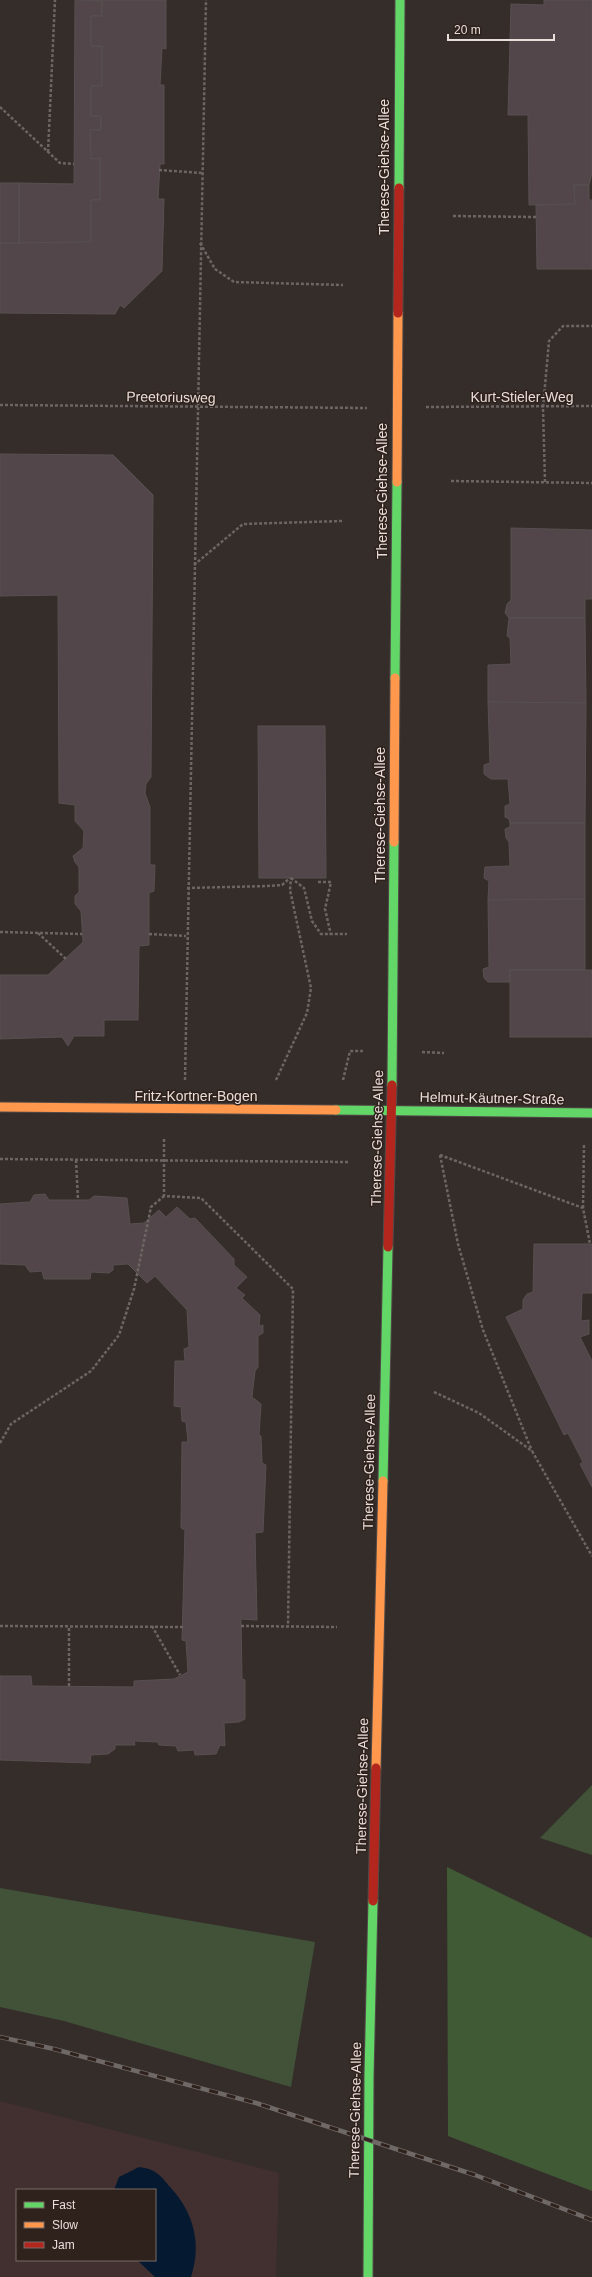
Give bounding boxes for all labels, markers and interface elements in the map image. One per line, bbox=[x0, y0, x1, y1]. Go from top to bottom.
scale bar bbox=[448, 16, 554, 42]
text: 20 m bbox=[454, 23, 481, 37]
street label: Therese-Giehse-Allee bbox=[376, 99, 392, 235]
street label: Preetoriusweg bbox=[126, 388, 216, 406]
street label: Kurt-Stieler-Weg bbox=[470, 389, 574, 405]
street label: Therese-Giehse-Allee bbox=[374, 423, 390, 559]
street label: Therese-Giehse-Allee bbox=[372, 747, 388, 883]
street label: Therese-Giehse-Allee bbox=[368, 1070, 386, 1206]
street label: Fritz-Kortner-Bogen bbox=[135, 1088, 257, 1104]
street label: Helmut-Käutner-Straße bbox=[420, 1089, 565, 1107]
street label: Therese-Giehse-Allee bbox=[360, 1394, 378, 1530]
street label: Therese-Giehse-Allee bbox=[353, 1718, 371, 1854]
street label: Therese-Giehse-Allee bbox=[346, 2042, 364, 2178]
legend bbox=[16, 2189, 156, 2261]
text: Fast bbox=[52, 2198, 76, 2212]
text: Slow bbox=[52, 2218, 78, 2232]
text: Jam bbox=[52, 2238, 75, 2252]

